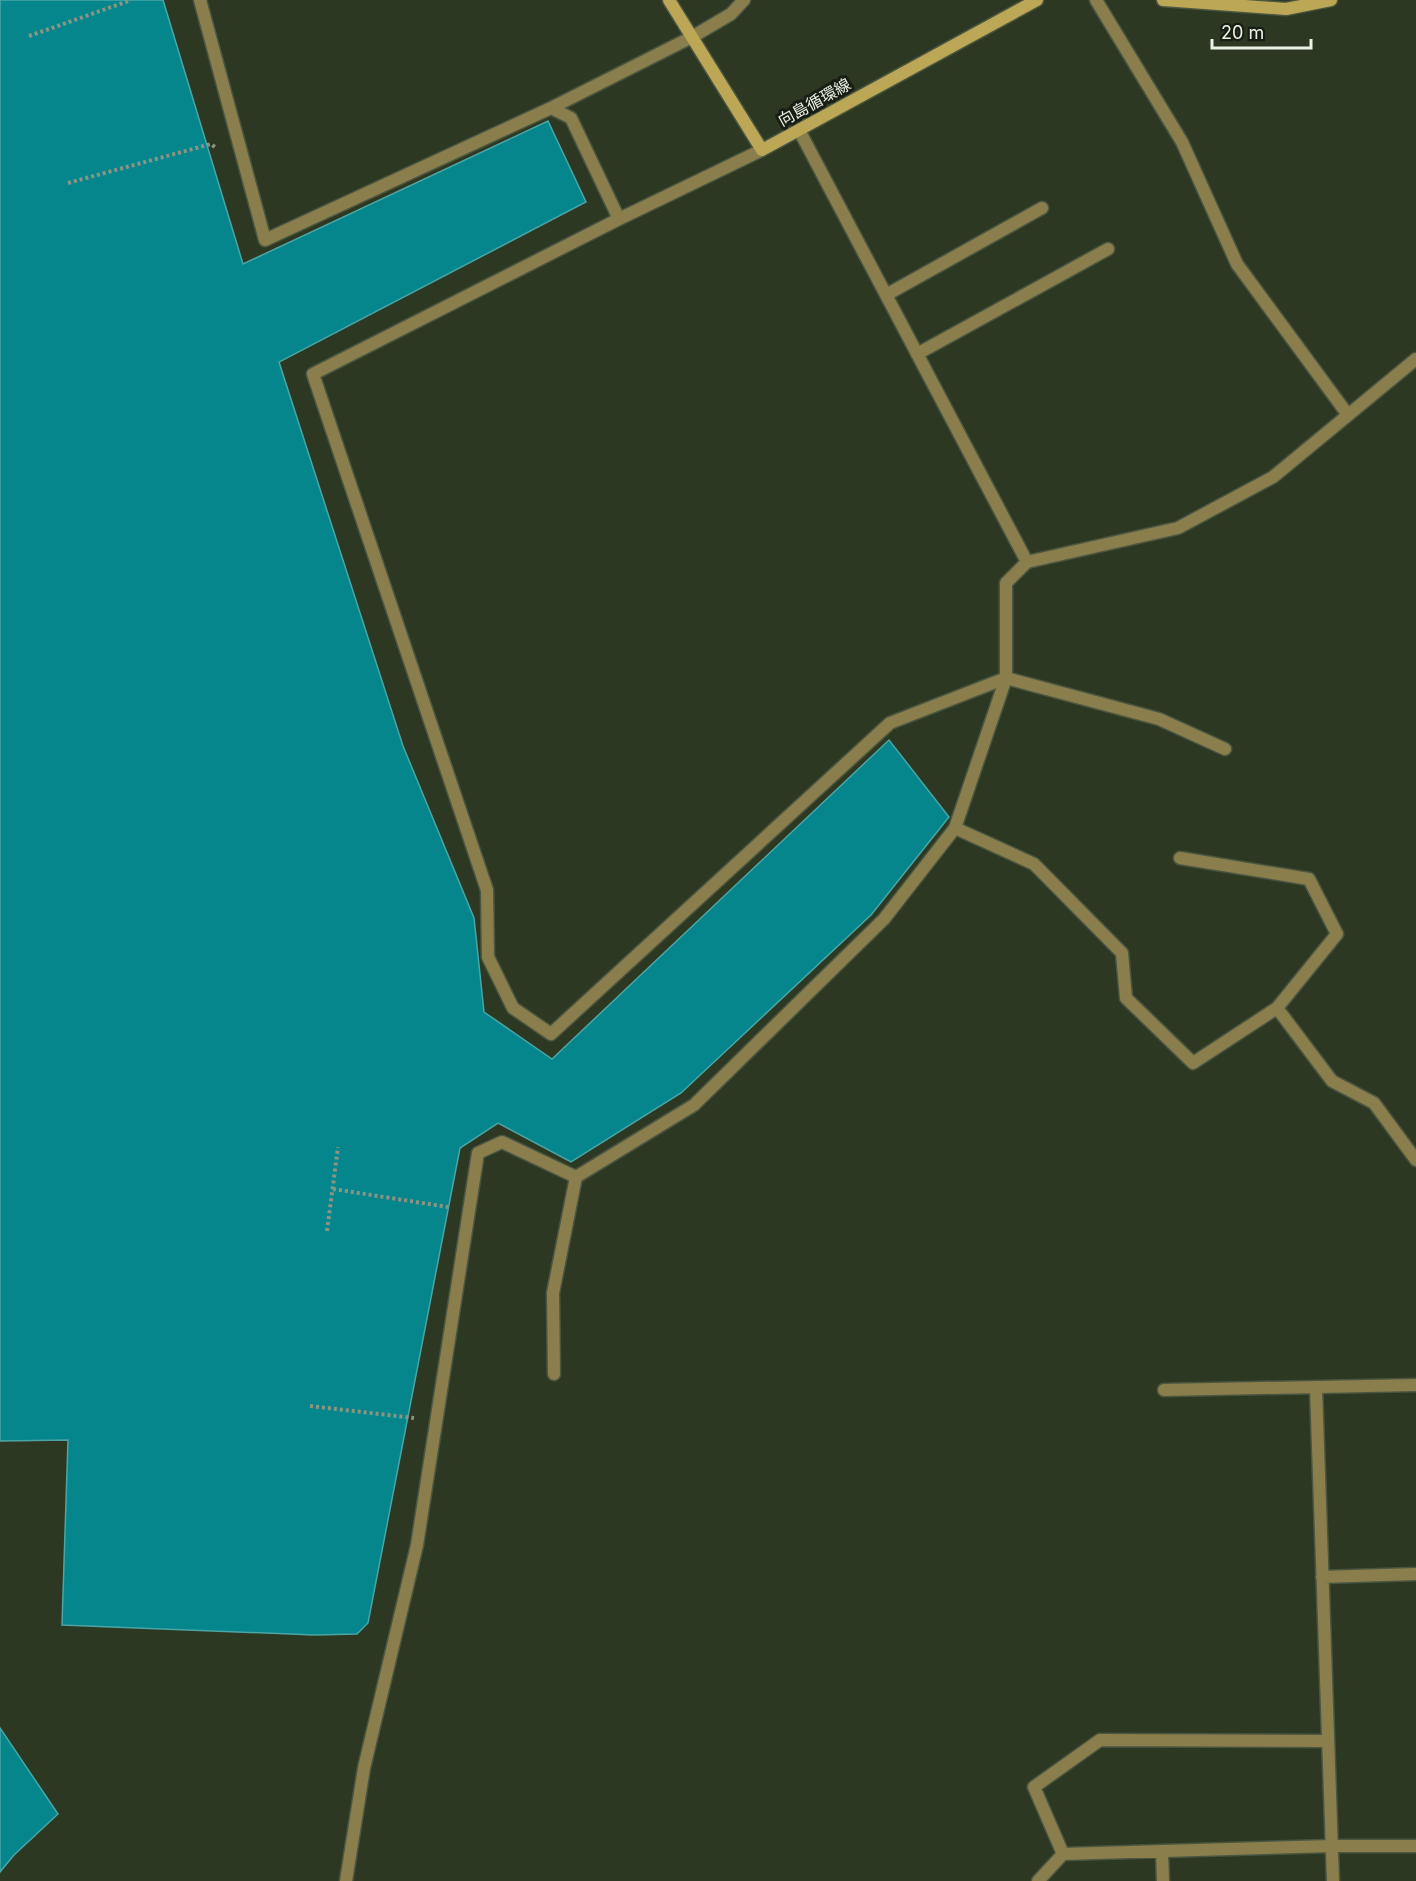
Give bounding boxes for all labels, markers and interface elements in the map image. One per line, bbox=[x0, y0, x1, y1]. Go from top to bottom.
scale bar bbox=[1212, 12, 1311, 50]
text: 20 m bbox=[1221, 22, 1264, 43]
street label: 向島循環線 bbox=[774, 74, 854, 130]

